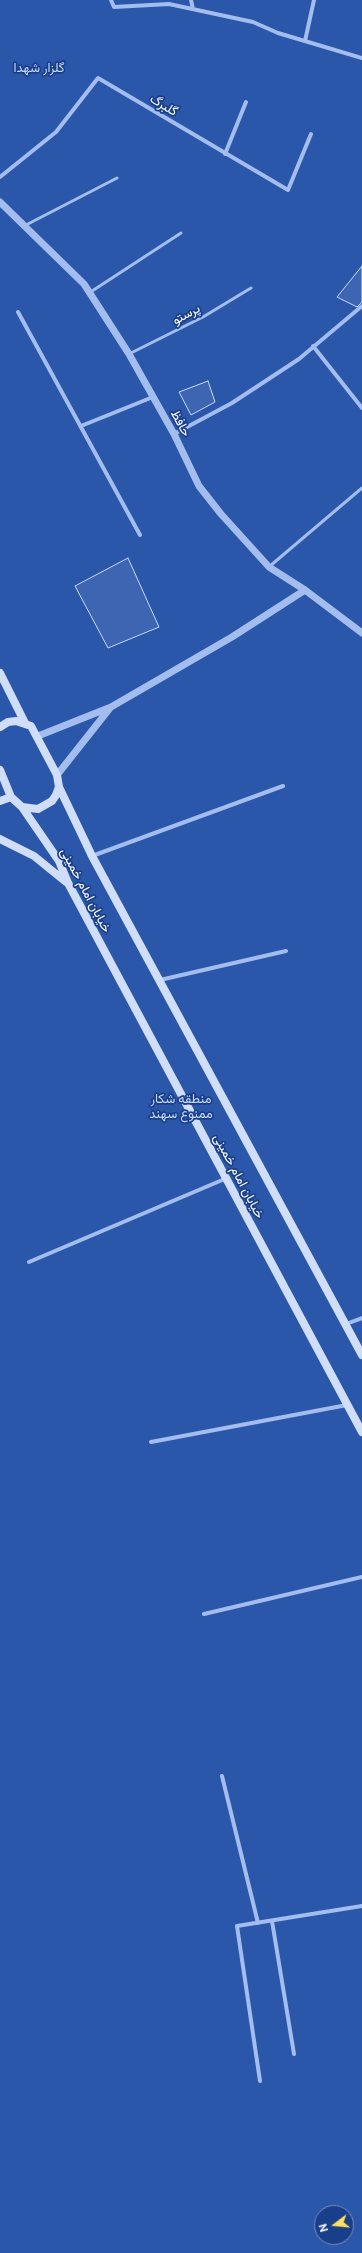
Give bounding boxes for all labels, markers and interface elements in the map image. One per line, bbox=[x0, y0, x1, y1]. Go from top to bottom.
park label: گلزار شهدا bbox=[13, 60, 65, 76]
street label: گلبرگ bbox=[147, 91, 181, 119]
street label: پرستو bbox=[169, 300, 203, 328]
street label: حافظ bbox=[168, 407, 194, 439]
street label: خیابان امام خمینی bbox=[57, 845, 115, 935]
park label: منطقه شکار ممنوع سهند bbox=[149, 1091, 213, 1122]
street label: خیابان امام خمینی bbox=[210, 1131, 268, 1221]
north arrow bbox=[314, 2205, 354, 2245]
text: N bbox=[317, 2222, 330, 2234]

